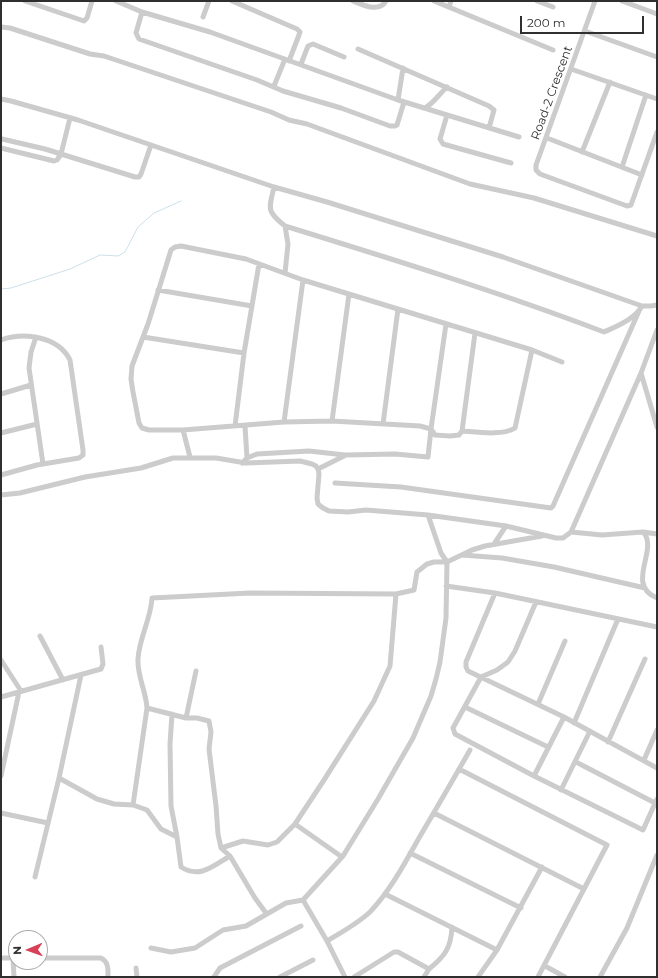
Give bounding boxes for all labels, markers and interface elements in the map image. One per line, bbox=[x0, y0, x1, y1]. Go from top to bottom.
scale bar bbox=[522, 8, 646, 34]
text: 200 m bbox=[527, 15, 566, 30]
street label: Road-2 Crescent bbox=[528, 44, 576, 142]
north arrow bbox=[8, 930, 48, 970]
text: N bbox=[10, 946, 24, 955]

